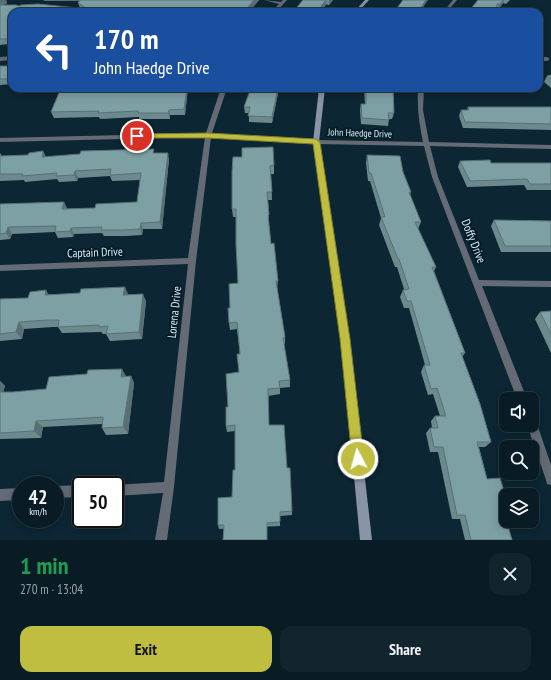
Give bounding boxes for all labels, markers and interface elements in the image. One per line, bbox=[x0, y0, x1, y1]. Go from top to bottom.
text: 170 m bbox=[94, 20, 158, 57]
icon: left bbox=[28, 24, 80, 76]
text: John Haedge Drive bbox=[94, 56, 210, 79]
pin bbox=[120, 119, 154, 153]
icon: arrive bbox=[126, 125, 148, 147]
street label: John Haedge Drive bbox=[327, 125, 392, 141]
street label: Doffy Drive bbox=[458, 217, 490, 265]
street label: Captain Drive bbox=[67, 244, 123, 260]
street label: Lorena Drive bbox=[164, 285, 184, 339]
map controls bbox=[499, 392, 539, 528]
button: sound bbox=[499, 392, 539, 432]
position arrow bbox=[337, 438, 379, 480]
button: search bbox=[499, 440, 539, 480]
speed limit sign: 50 bbox=[72, 476, 124, 528]
text: 42 bbox=[28, 484, 48, 510]
button: layers bbox=[499, 488, 539, 528]
text: km/h bbox=[29, 505, 47, 518]
text: 1 min bbox=[20, 550, 68, 581]
button: close bbox=[489, 553, 531, 595]
text: 270 m · 13:04 bbox=[20, 581, 83, 598]
button: Exit bbox=[20, 626, 272, 672]
button: Share bbox=[280, 626, 531, 672]

